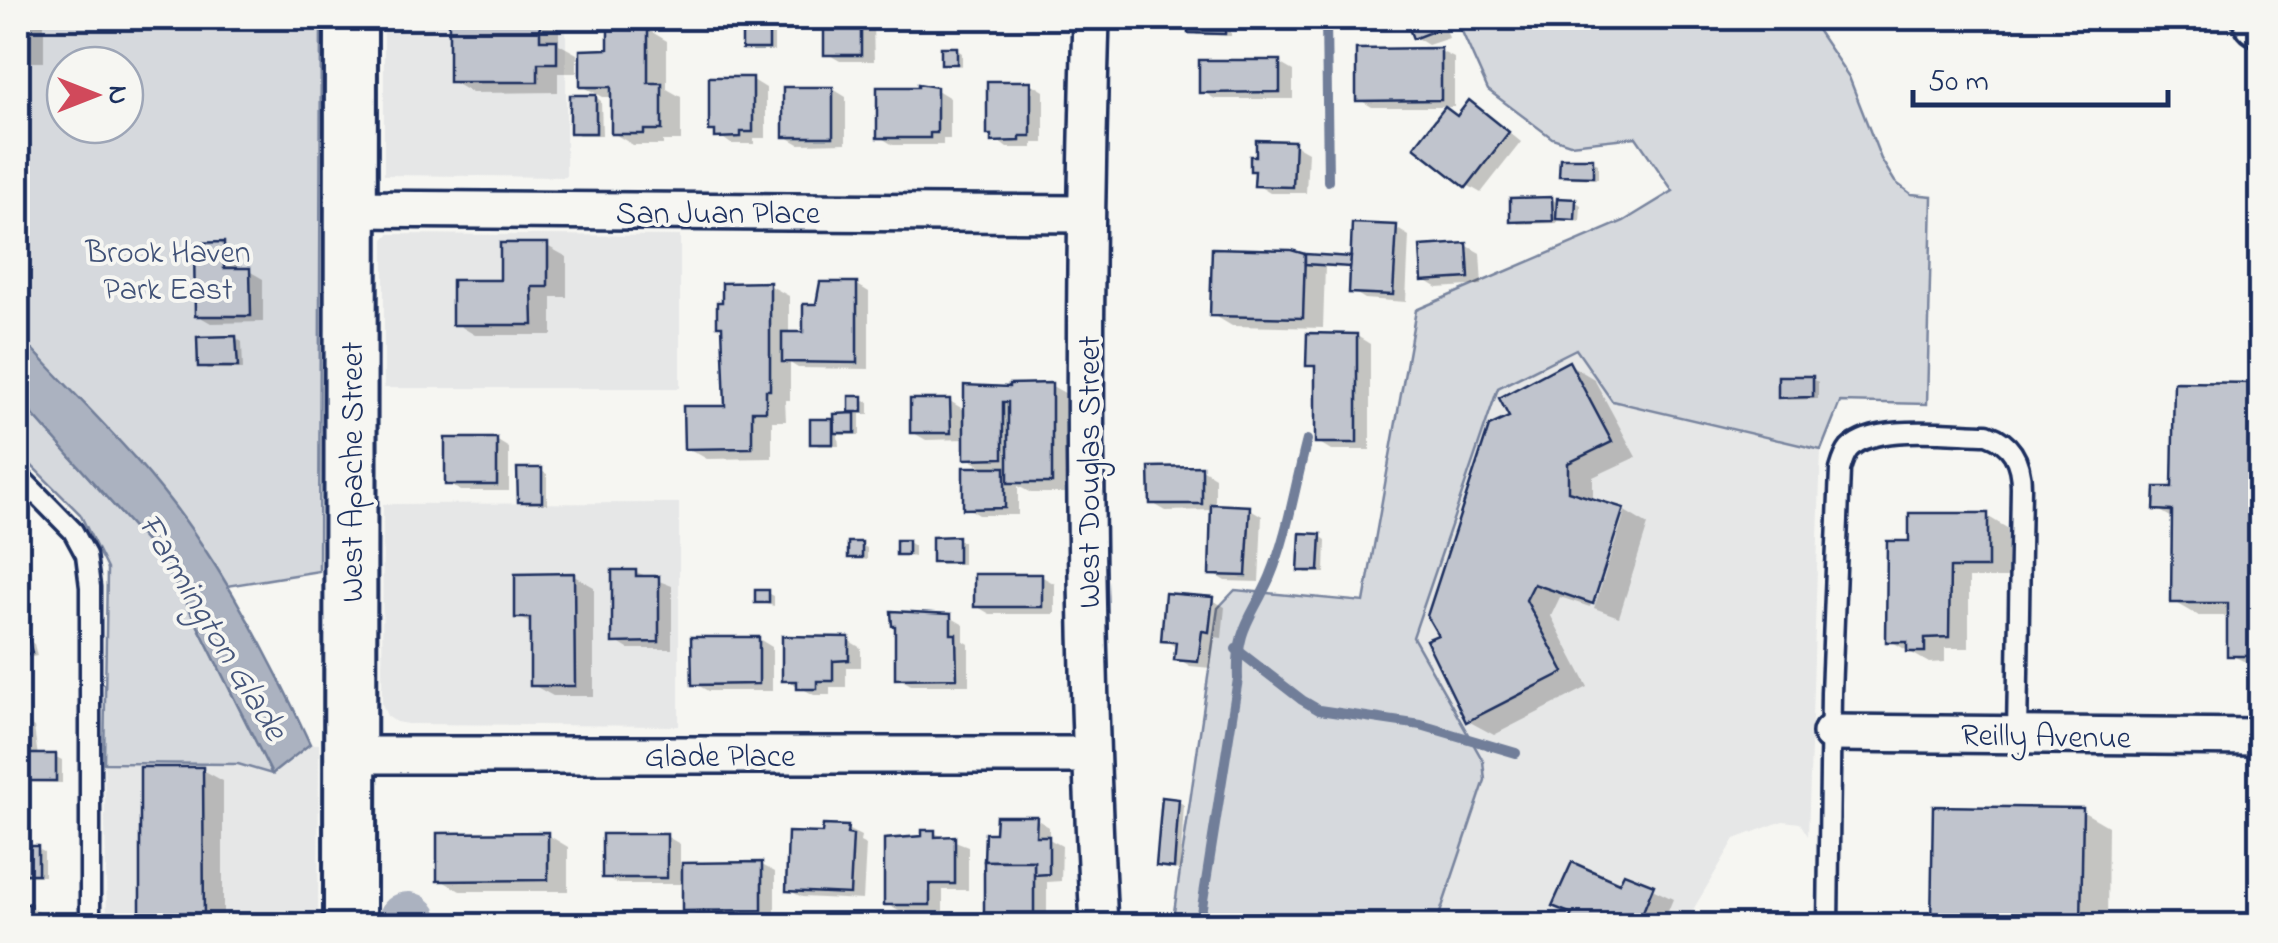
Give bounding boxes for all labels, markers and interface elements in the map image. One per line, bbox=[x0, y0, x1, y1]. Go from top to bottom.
north arrow bbox=[45, 45, 145, 145]
scale bar bbox=[1913, 45, 2168, 107]
text: 50 m bbox=[1928, 61, 1989, 105]
text: N bbox=[96, 86, 137, 104]
street label: San Juan Place bbox=[616, 192, 821, 239]
park label: Brook Haven Park East bbox=[84, 231, 251, 315]
street label: West Douglas Street bbox=[1068, 335, 1115, 609]
street label: West Apache Street bbox=[331, 341, 378, 602]
water label: Farmington Glade bbox=[122, 505, 300, 753]
street label: Reilly Avenue bbox=[1961, 714, 2132, 763]
street label: Glade Place bbox=[645, 735, 796, 782]

